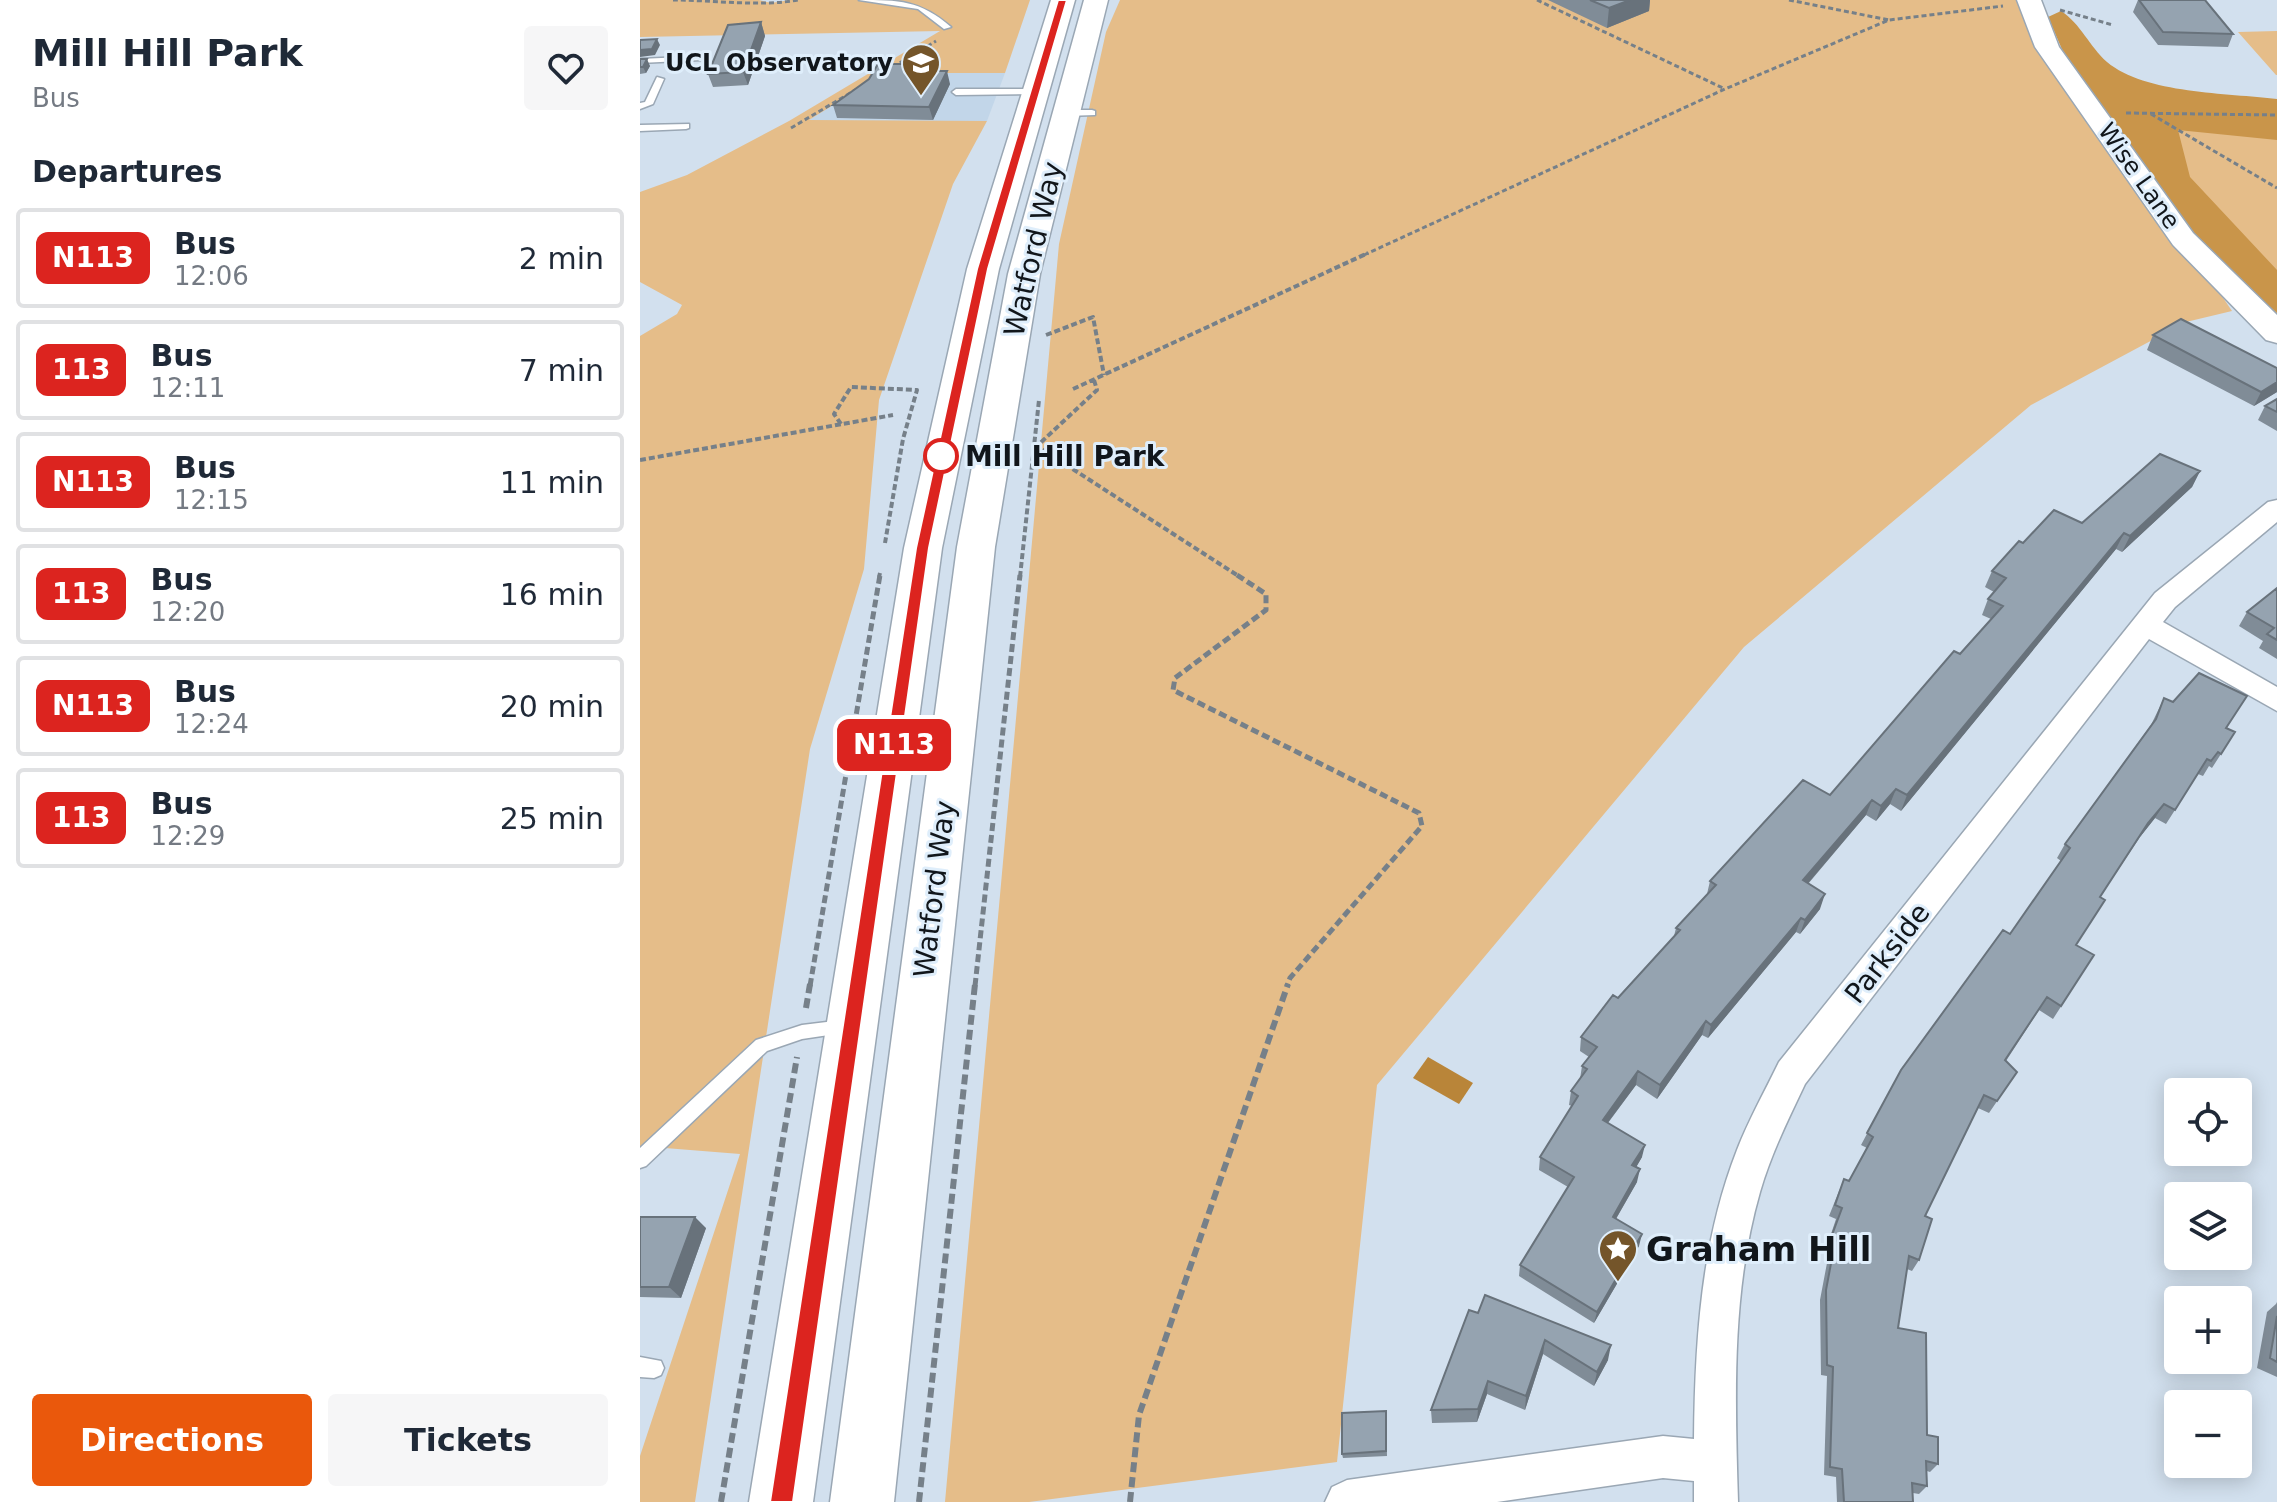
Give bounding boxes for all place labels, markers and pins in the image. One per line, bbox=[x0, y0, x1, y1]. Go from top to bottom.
school or university icon: UCL Observatory bbox=[900, 42, 942, 97]
place label: UCL Observatory bbox=[665, 49, 893, 77]
marker: Mill Hill Park bbox=[924, 439, 958, 473]
place label: Mill Hill Park bbox=[965, 440, 1166, 473]
place icon: Graham Hill bbox=[1597, 1228, 1639, 1283]
place label: Graham Hill bbox=[1646, 1229, 1871, 1269]

